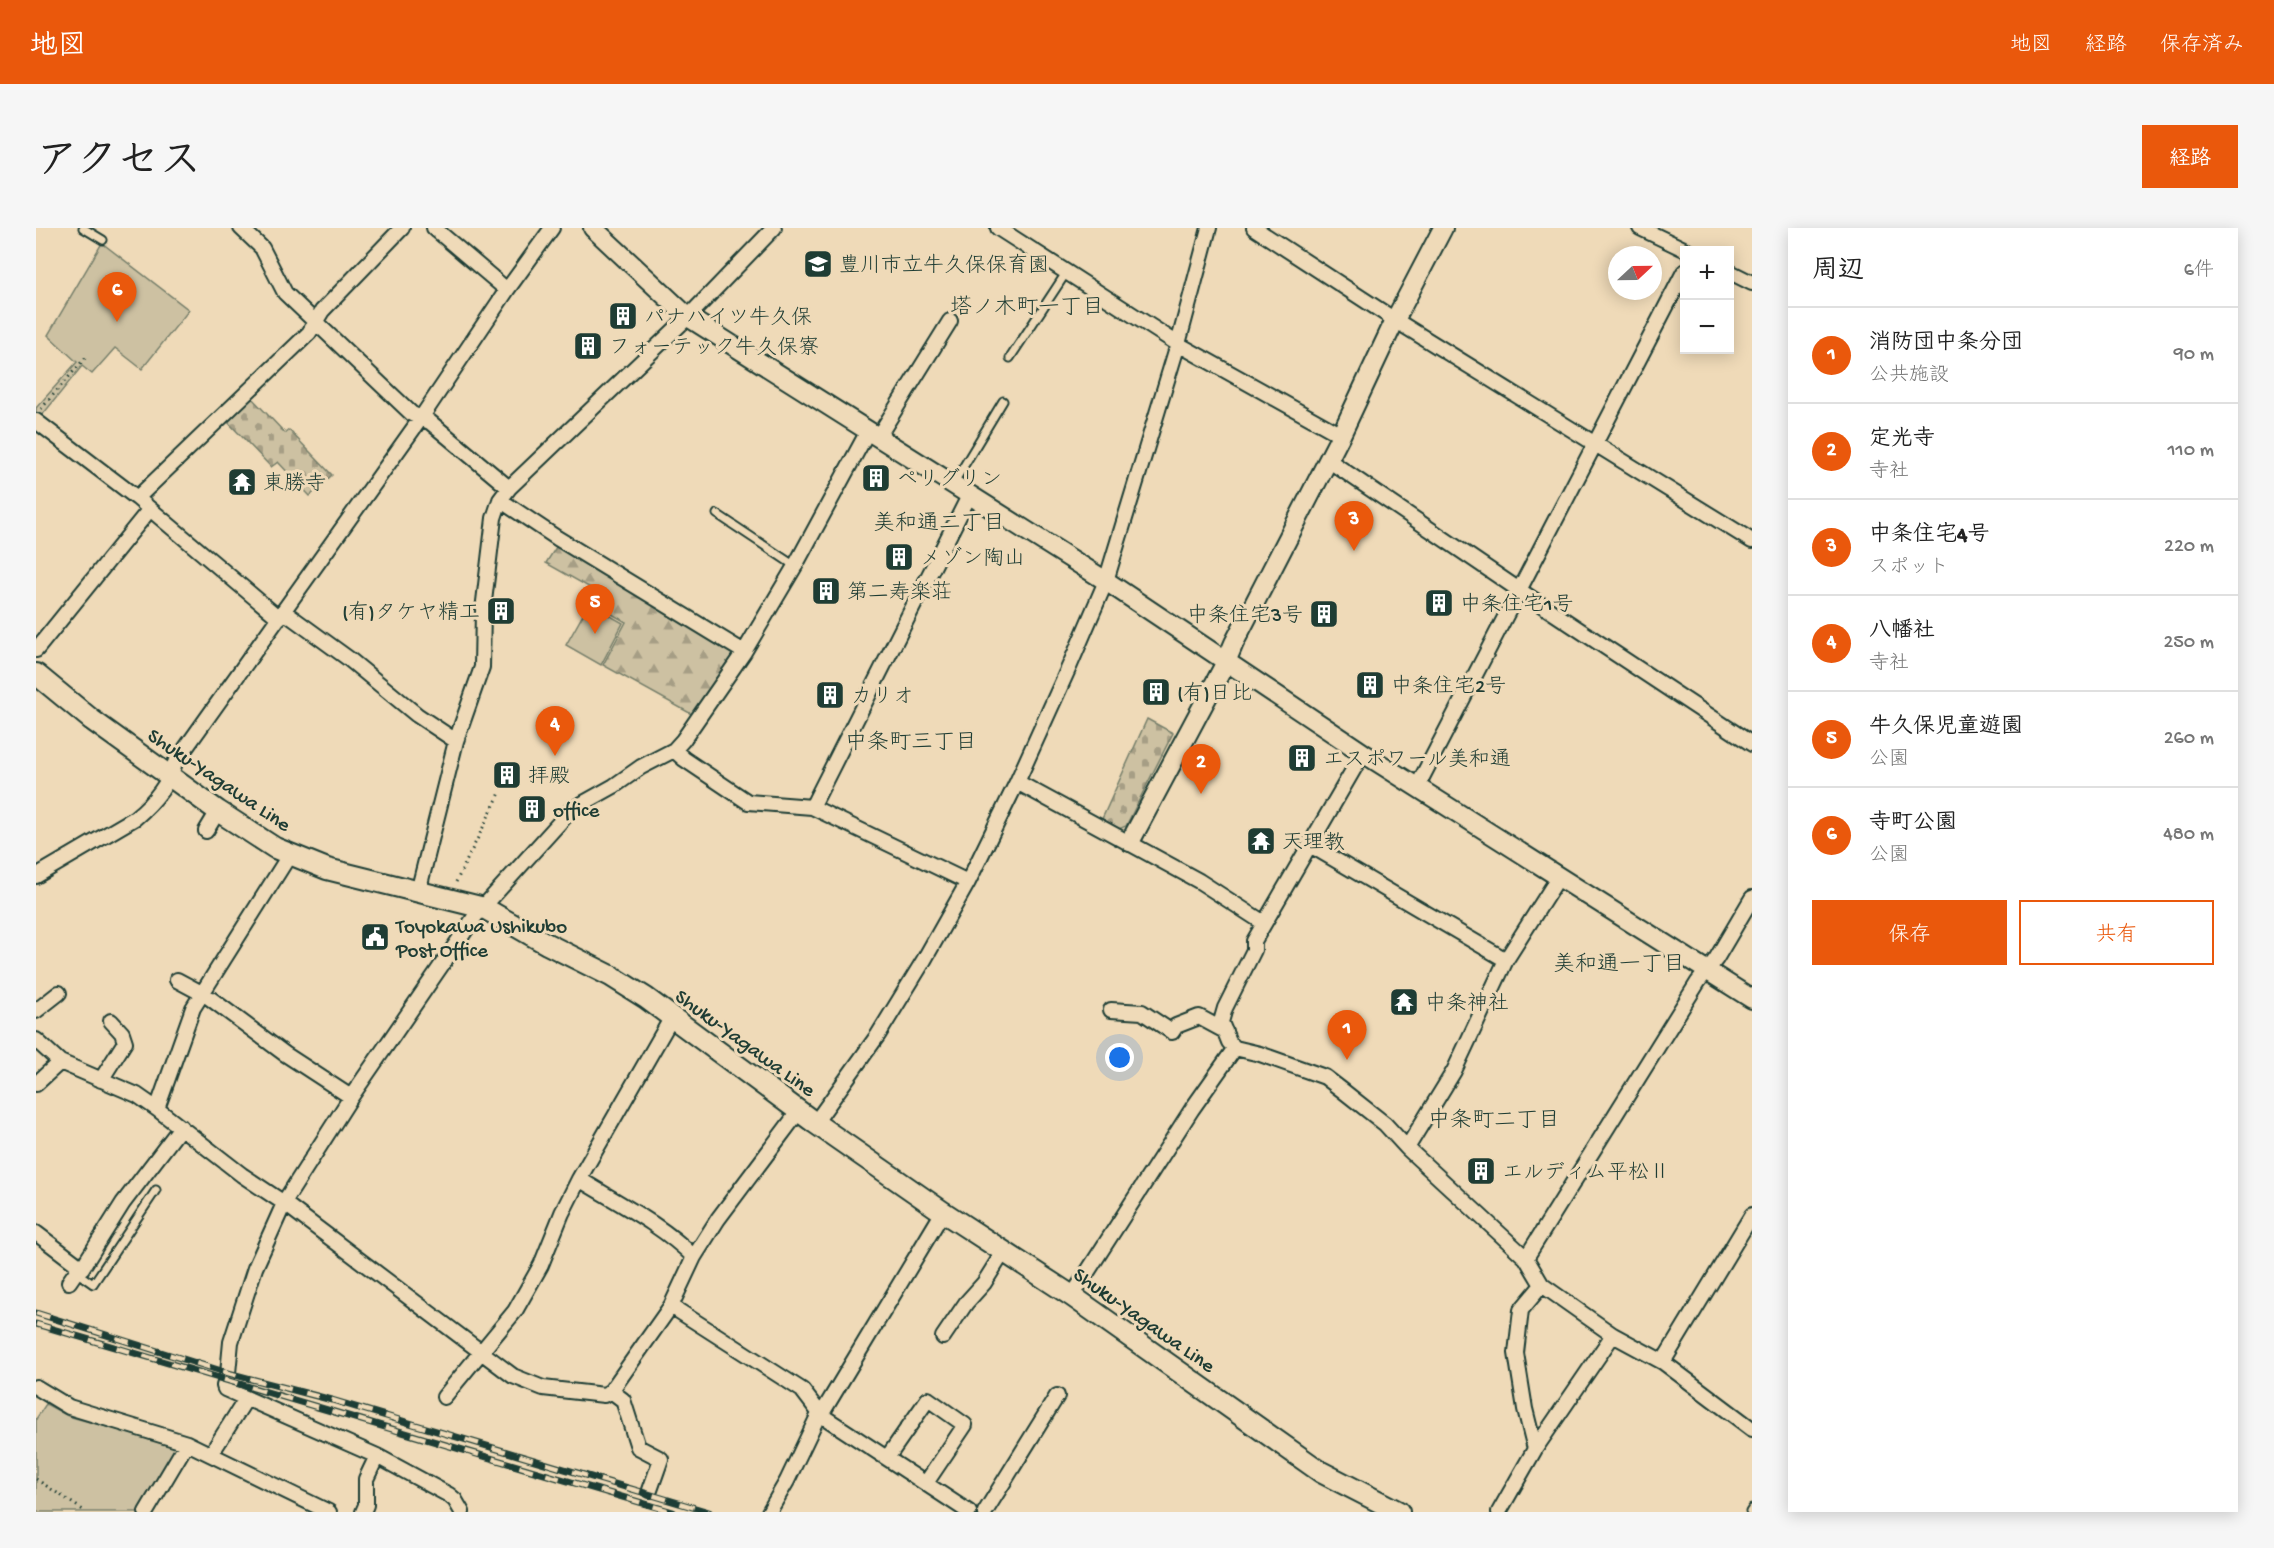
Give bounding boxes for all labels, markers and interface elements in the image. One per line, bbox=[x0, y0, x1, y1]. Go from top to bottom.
text: 地図 bbox=[30, 31, 86, 64]
text: 地図 bbox=[2010, 34, 2052, 59]
text: 経路 bbox=[2085, 34, 2127, 59]
text: 保存済み bbox=[2160, 34, 2244, 59]
button: 経路 bbox=[2142, 125, 2238, 188]
text: アクセス bbox=[36, 140, 201, 189]
north arrow bbox=[1608, 246, 1662, 300]
map controls bbox=[1680, 246, 1734, 354]
button: + bbox=[1680, 246, 1734, 300]
school or university icon: 豊川市立牛久保保育園 bbox=[802, 248, 834, 280]
place label: 豊川市立牛久保保育園 bbox=[839, 253, 1049, 280]
text: 周辺 bbox=[1812, 257, 1864, 288]
text: 6件 bbox=[2184, 260, 2214, 283]
pin: 6 bbox=[98, 272, 136, 322]
district label: 塔ノ木町一丁目 bbox=[950, 295, 1104, 322]
building icon: パナハイツ牛久保 bbox=[607, 300, 639, 332]
button: − bbox=[1680, 300, 1734, 354]
place label: パナハイツ牛久保 bbox=[644, 305, 812, 332]
building icon: フォーテック牛久保寮 bbox=[572, 330, 604, 362]
text: 消防団中条分団 bbox=[1869, 331, 2023, 357]
place label: フォーテック牛久保寮 bbox=[609, 335, 819, 362]
text: 1 bbox=[1827, 344, 1836, 367]
text: 90 m bbox=[2174, 344, 2214, 367]
text: 公共施設 bbox=[1869, 365, 1949, 388]
text: 定光寺 bbox=[1869, 427, 1935, 453]
text: 2 bbox=[1827, 440, 1836, 463]
text: 110 m bbox=[2168, 440, 2214, 463]
text: 寺社 bbox=[1869, 461, 1909, 484]
building icon: ペリグリン bbox=[860, 462, 892, 494]
temple icon: 東勝寺 bbox=[226, 466, 258, 498]
place label: ペリグリン bbox=[897, 468, 1002, 494]
place label: 東勝寺 bbox=[263, 471, 326, 498]
pin: 3 bbox=[1334, 502, 1374, 551]
district label: 美和通二丁目 bbox=[873, 511, 1005, 538]
text: 中条住宅4号 bbox=[1869, 523, 1989, 549]
text: 3 bbox=[1826, 536, 1837, 559]
text: 220 m bbox=[2164, 536, 2214, 559]
building icon: メゾン陶山 bbox=[883, 541, 915, 573]
place label: メゾン陶山 bbox=[920, 546, 1025, 573]
text: スポット bbox=[1869, 557, 1949, 580]
building icon: 第二寿楽荘 bbox=[810, 575, 842, 607]
place label: 第二寿楽荘 bbox=[847, 580, 952, 607]
pin: 5 bbox=[576, 584, 614, 634]
building icon: 中条住宅1号 bbox=[1423, 587, 1455, 619]
place label: 中条住宅1号 bbox=[1460, 592, 1573, 619]
building icon: (有)タケヤ精工 bbox=[485, 595, 517, 627]
building icon: 中条住宅3号 bbox=[1308, 598, 1340, 630]
place label: (有)タケヤ精工 bbox=[342, 600, 480, 627]
place label: 中条住宅3号 bbox=[1187, 603, 1303, 630]
text: 八幡社 bbox=[1869, 619, 1935, 645]
text: 4 bbox=[1827, 632, 1836, 655]
text: 250 m bbox=[2163, 632, 2214, 655]
text: 寺社 bbox=[1869, 653, 1909, 676]
building icon: 中条住宅2号 bbox=[1354, 669, 1386, 701]
place label: 中条住宅2号 bbox=[1391, 674, 1506, 701]
building icon: (有)日比 bbox=[1140, 676, 1172, 708]
building icon: カリオ bbox=[814, 679, 846, 711]
place label: (有)日比 bbox=[1177, 681, 1252, 708]
place label: カリオ bbox=[851, 686, 914, 711]
pin: 4 bbox=[536, 706, 574, 756]
text: 牛久保児童遊園 bbox=[1869, 715, 2023, 741]
street label: Shuku-Yagawa Line bbox=[142, 725, 295, 840]
text: 5 bbox=[1826, 728, 1837, 751]
text: 260 m bbox=[2164, 728, 2214, 751]
district label: 中条町三丁目 bbox=[845, 729, 977, 757]
building icon: エスポワール美和通 bbox=[1286, 742, 1318, 774]
pin: 2 bbox=[1182, 744, 1220, 794]
place label: エスポワール美和通 bbox=[1323, 748, 1511, 774]
text: 公園 bbox=[1869, 749, 1909, 772]
building icon: 拝殿 bbox=[491, 759, 523, 791]
place label: 拝殿 bbox=[528, 765, 570, 791]
building icon: office bbox=[516, 793, 548, 825]
place label: office bbox=[553, 800, 600, 825]
text: 寺町公園 bbox=[1869, 811, 1957, 837]
text: 6 bbox=[1826, 824, 1837, 847]
text: 480 m bbox=[2163, 824, 2214, 847]
temple icon: 天理教 bbox=[1245, 825, 1277, 857]
place label: 天理教 bbox=[1282, 831, 1345, 857]
text: 公園 bbox=[1869, 845, 1909, 868]
button: 保存 bbox=[1812, 900, 2007, 965]
button: 共有 bbox=[2019, 900, 2214, 965]
place label: Toyokawa Ushikubo Post Office bbox=[395, 916, 567, 965]
public building icon: Toyokawa Ushikubo Post Office bbox=[359, 921, 391, 953]
district label: 美和通一丁目 bbox=[1553, 952, 1685, 979]
street label: Shuku-Yagawa Line bbox=[669, 985, 820, 1105]
temple icon: 中条神社 bbox=[1388, 986, 1420, 1018]
place label: 中条神社 bbox=[1425, 991, 1509, 1018]
pin: 1 bbox=[1328, 1010, 1366, 1060]
your location bbox=[1105, 1043, 1134, 1072]
district label: 中条町二丁目 bbox=[1428, 1107, 1560, 1135]
building icon: エルディム平松Ⅱ bbox=[1465, 1155, 1497, 1187]
place label: エルディム平松Ⅱ bbox=[1502, 1161, 1670, 1187]
street label: Shuku-Yagawa Line bbox=[1067, 1264, 1220, 1381]

